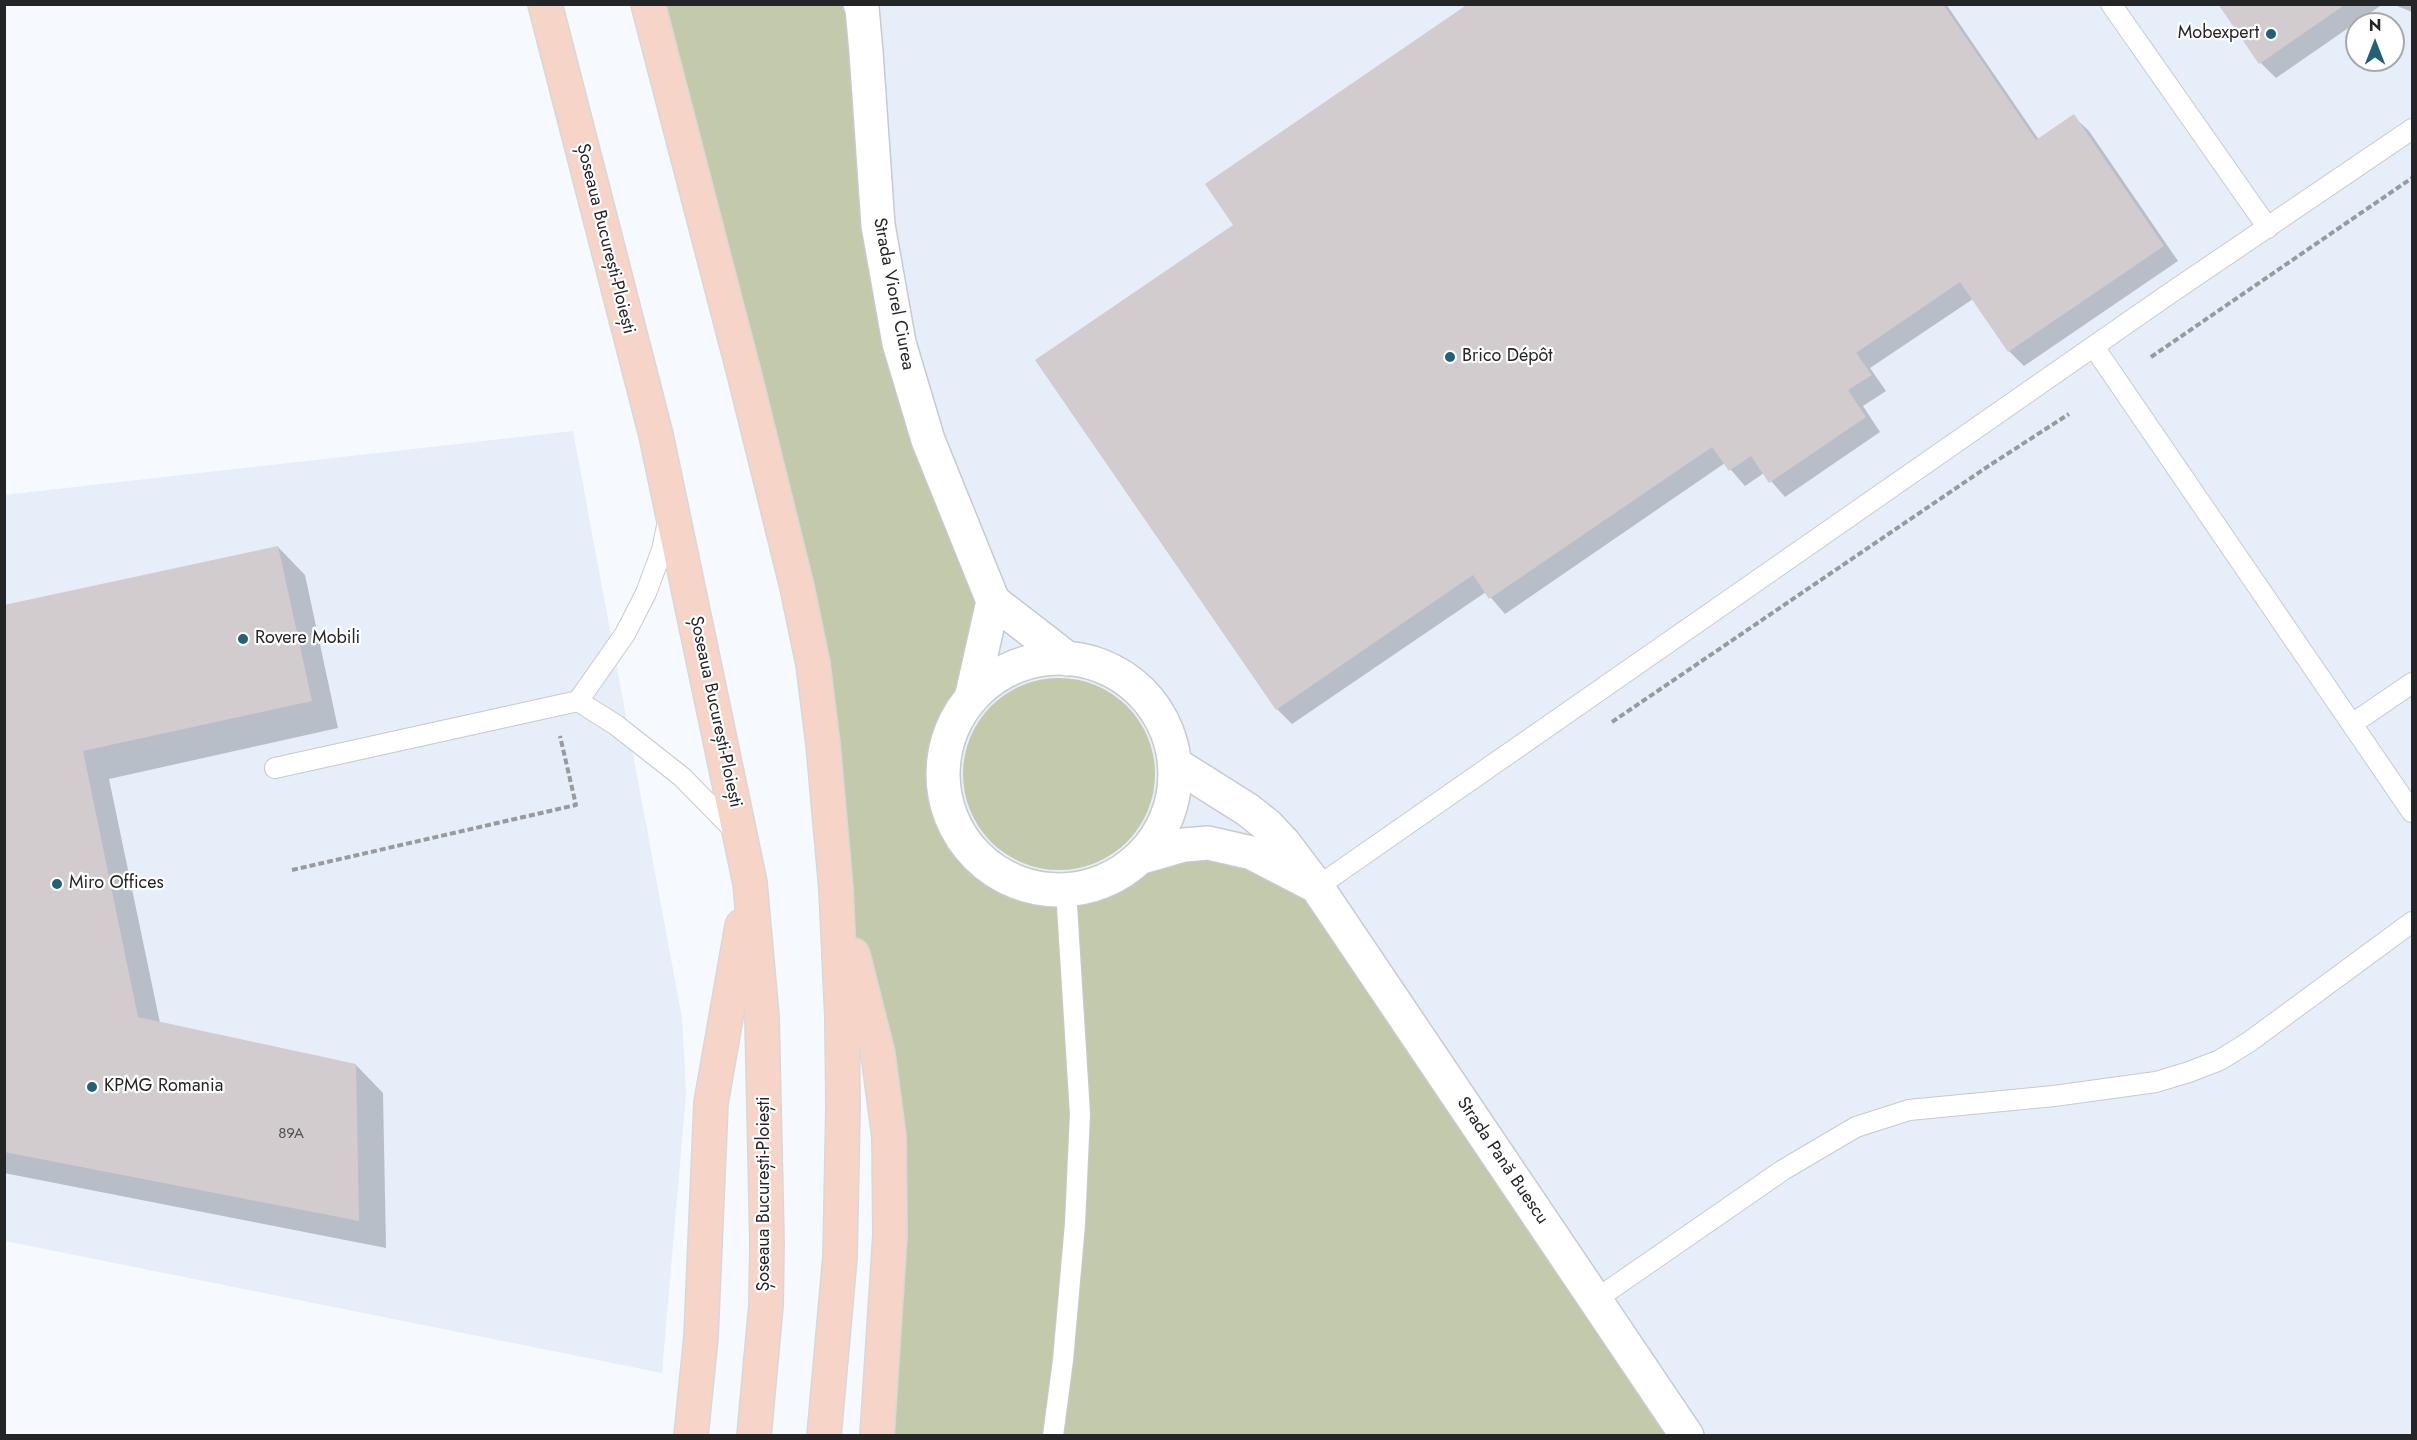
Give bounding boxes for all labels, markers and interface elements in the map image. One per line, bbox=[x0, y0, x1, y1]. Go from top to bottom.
north arrow bbox=[2345, 12, 2405, 72]
text: N bbox=[2369, 14, 2381, 37]
place label: Mobexpert bbox=[2178, 23, 2259, 45]
marker: Mobexpert bbox=[2264, 27, 2278, 41]
street label: Șoseaua București-Ploiești bbox=[571, 142, 639, 336]
street label: Strada Viorel Ciurea bbox=[868, 216, 918, 372]
place label: Brico Dépôt bbox=[1462, 346, 1553, 368]
marker: Brico Dépôt bbox=[1443, 350, 1457, 364]
street label: Șoseaua București-Ploiești bbox=[684, 614, 746, 810]
place label: Rovere Mobili bbox=[255, 628, 360, 650]
marker: Rovere Mobili bbox=[236, 632, 250, 646]
place label: Miro Offices bbox=[69, 873, 164, 895]
marker: Miro Offices bbox=[50, 877, 64, 891]
place label: KPMG Romania bbox=[104, 1076, 223, 1098]
marker: KPMG Romania bbox=[85, 1080, 99, 1094]
street label: Strada Pană Buescu bbox=[1451, 1093, 1553, 1229]
street label: Șoseaua București-Ploiești bbox=[754, 1096, 776, 1292]
house number: 89A bbox=[278, 1125, 304, 1143]

